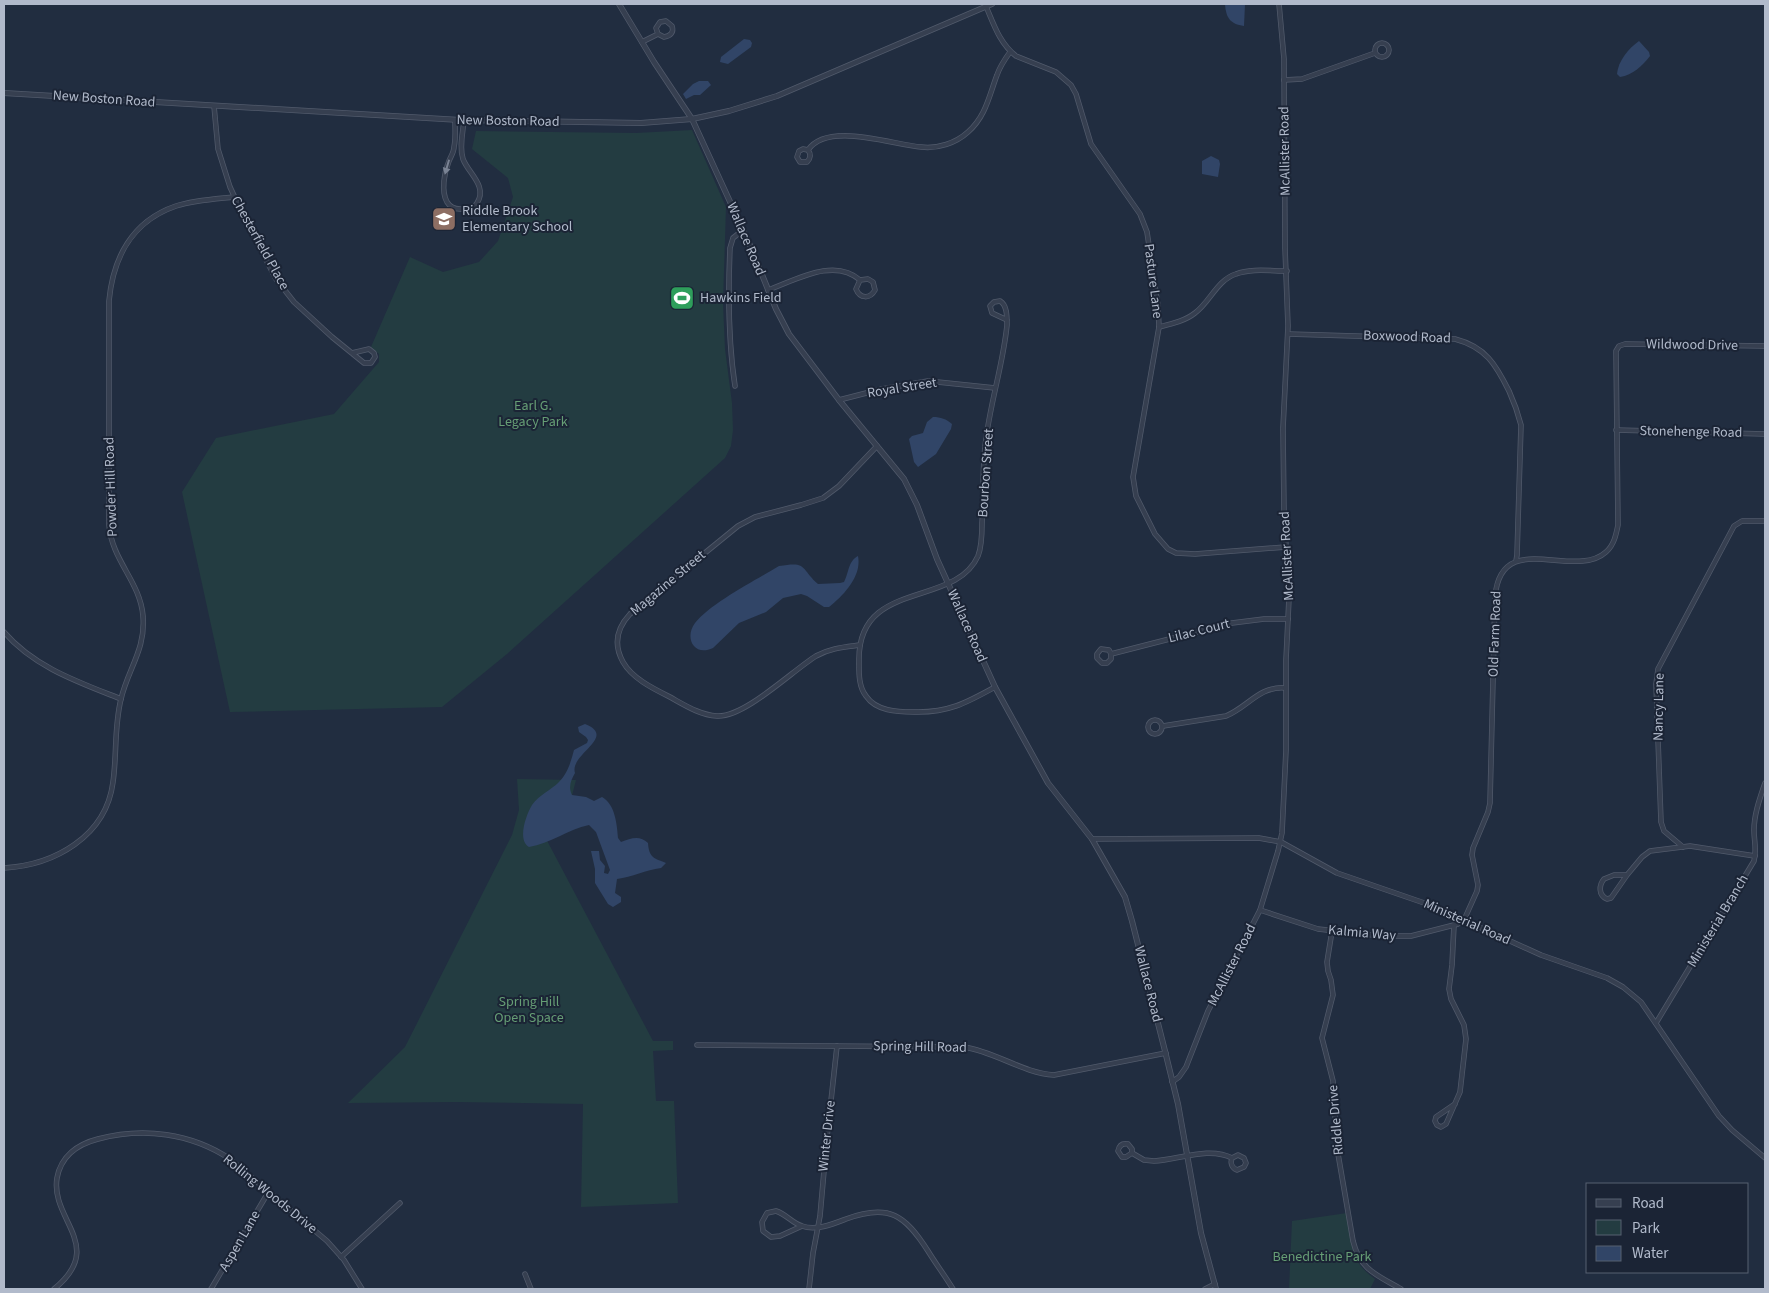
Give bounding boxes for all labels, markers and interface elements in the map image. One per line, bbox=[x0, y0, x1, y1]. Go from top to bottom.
street label: New Boston Road bbox=[52, 85, 156, 113]
street label: McAllister Road bbox=[1274, 106, 1296, 196]
street label: New Boston Road bbox=[456, 110, 560, 132]
one-way arrow bbox=[443, 160, 451, 175]
street label: Chesterfield Place bbox=[226, 192, 294, 294]
street label: Wallace Road bbox=[722, 199, 770, 279]
place label: Riddle Brook Elementary School bbox=[462, 201, 573, 237]
school or university icon: Riddle Brook Elementary School bbox=[431, 206, 457, 232]
street label: Pasture Lane bbox=[1138, 242, 1168, 320]
sports icon: Hawkins Field bbox=[669, 285, 695, 311]
place label: Hawkins Field bbox=[700, 288, 782, 308]
street label: Boxwood Road bbox=[1363, 325, 1451, 349]
street label: Wildwood Drive bbox=[1646, 334, 1738, 356]
street label: Royal Street bbox=[866, 373, 938, 403]
park label: Earl G. Legacy Park bbox=[498, 396, 568, 432]
street label: Stonehenge Road bbox=[1639, 421, 1743, 443]
street label: Bourbon Street bbox=[973, 428, 999, 518]
street label: Powder Hill Road bbox=[99, 437, 123, 537]
street label: McAllister Road bbox=[1275, 511, 1299, 601]
street label: Magazine Street bbox=[626, 545, 710, 621]
street label: Wallace Road bbox=[942, 586, 992, 666]
street label: Old Farm Road bbox=[1484, 591, 1506, 677]
street label: Lilac Court bbox=[1166, 614, 1232, 648]
street label: Nancy Lane bbox=[1648, 673, 1670, 741]
street label: Ministerial Branch bbox=[1682, 871, 1754, 971]
street label: Ministerial Road bbox=[1420, 894, 1514, 950]
street label: Kalmia Way bbox=[1327, 920, 1397, 946]
street label: McAllister Road bbox=[1203, 921, 1261, 1009]
street label: Wallace Road bbox=[1129, 944, 1167, 1024]
park label: Spring Hill Open Space bbox=[494, 992, 564, 1028]
street label: Spring Hill Road bbox=[873, 1036, 967, 1058]
street label: Riddle Drive bbox=[1323, 1084, 1349, 1156]
street label: Winter Drive bbox=[813, 1099, 841, 1173]
street label: Rolling Woods Drive bbox=[218, 1150, 322, 1238]
legend bbox=[1586, 1183, 1749, 1273]
text: Road bbox=[1632, 1193, 1664, 1214]
street label: Aspen Lane bbox=[214, 1207, 266, 1275]
text: Park bbox=[1632, 1218, 1661, 1239]
text: Water bbox=[1632, 1243, 1669, 1264]
park label: Benedictine Park bbox=[1273, 1247, 1372, 1267]

